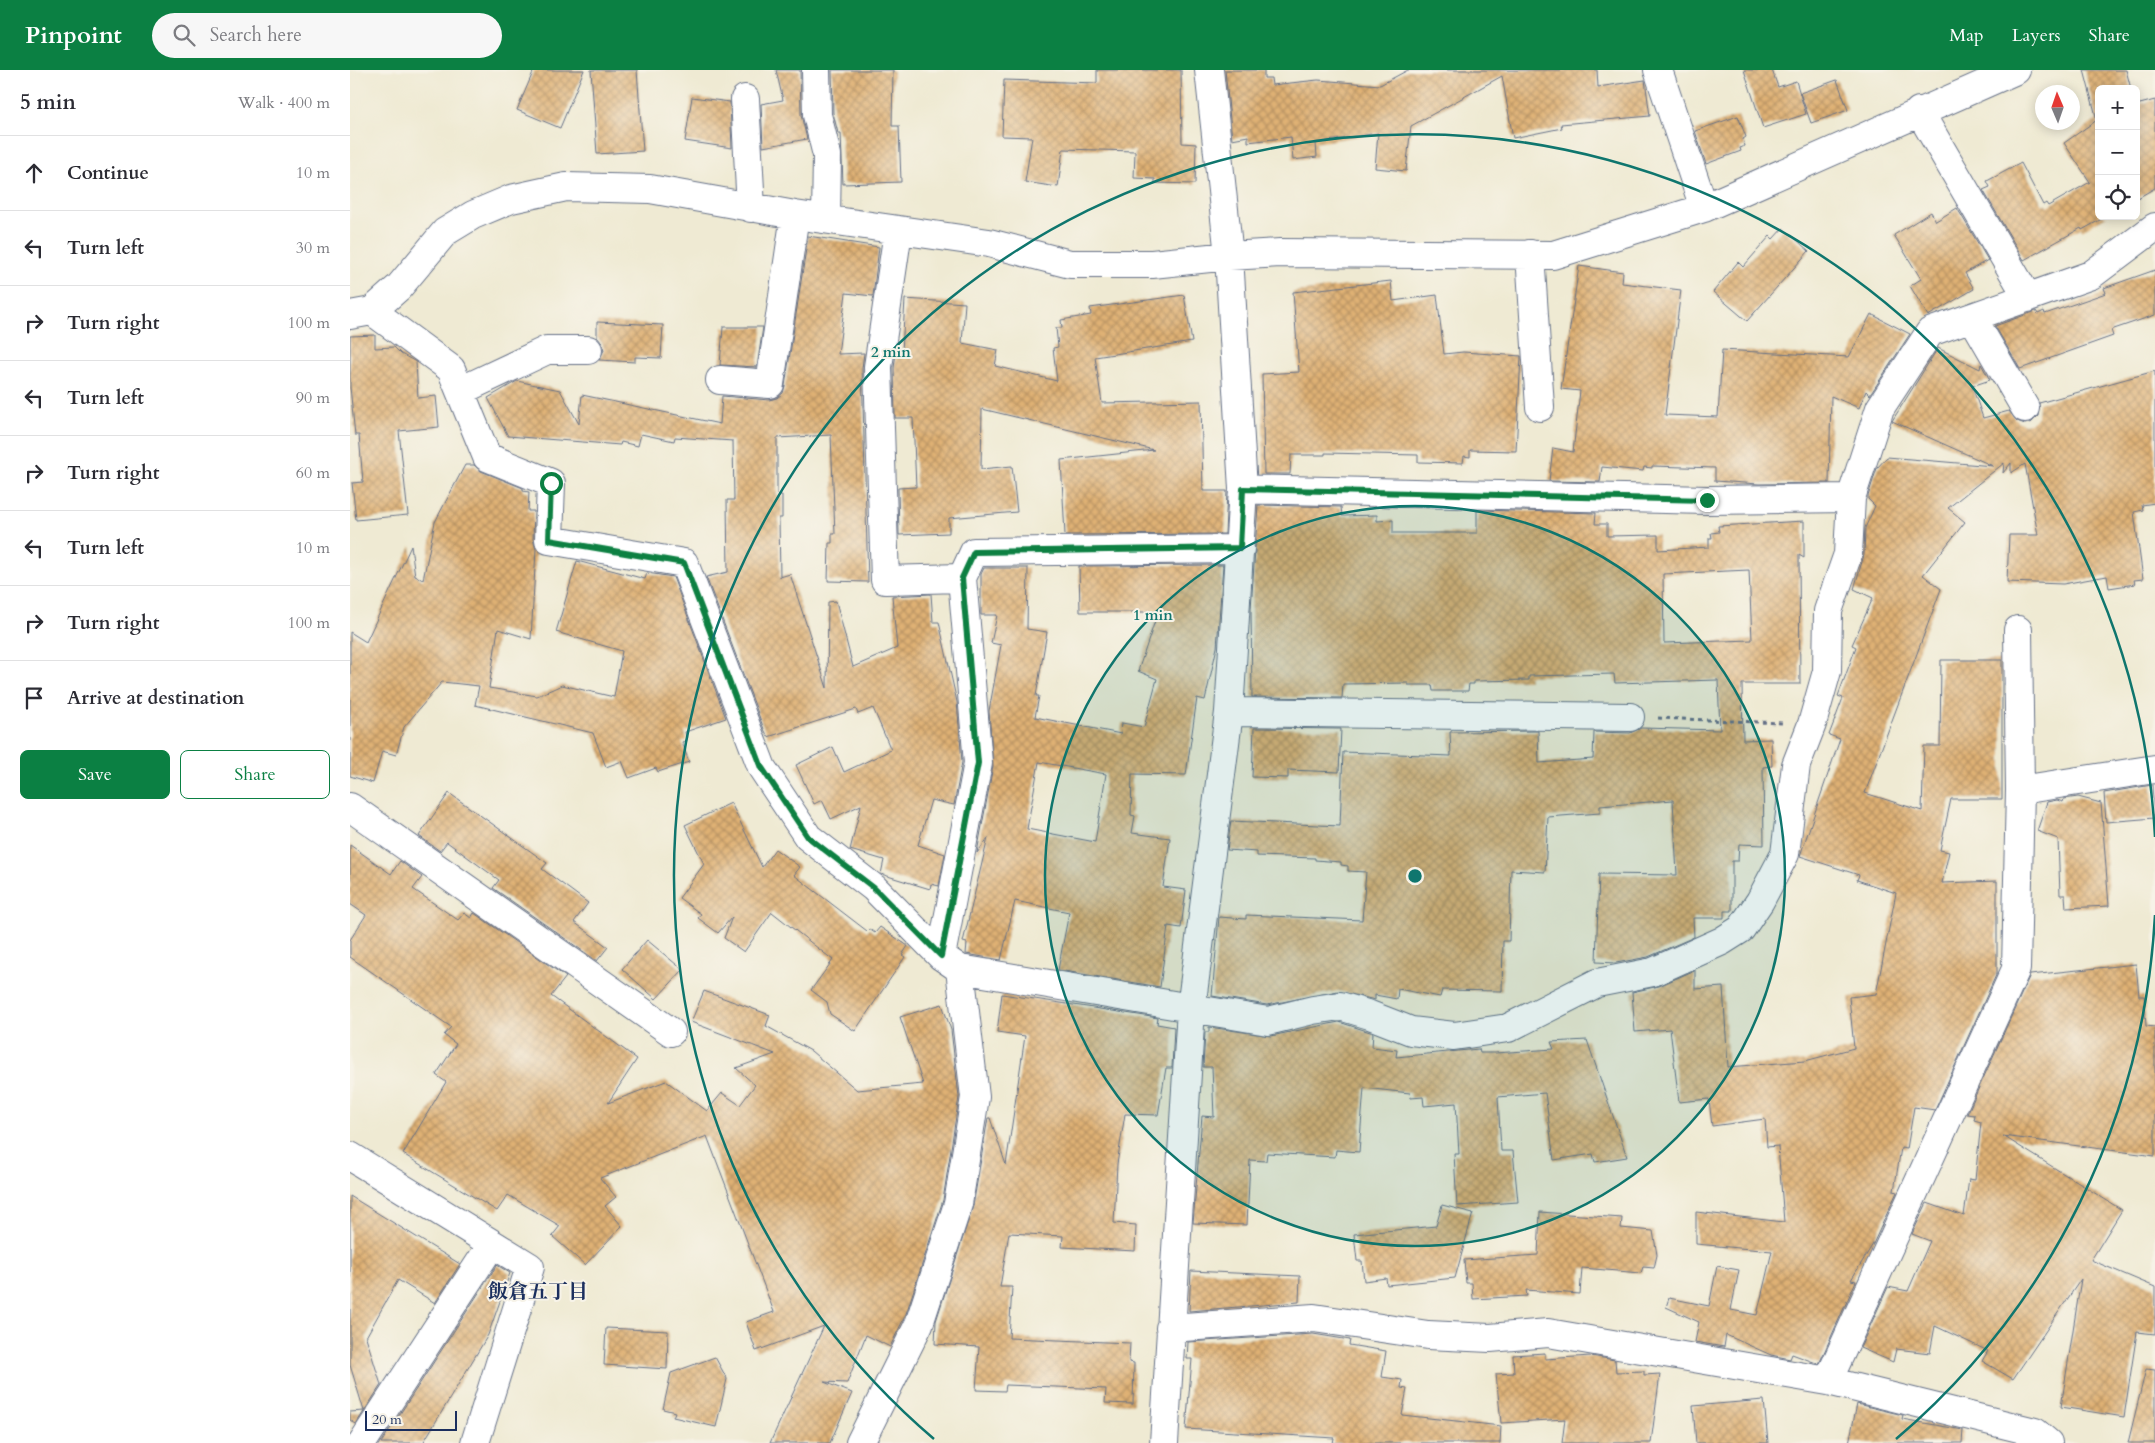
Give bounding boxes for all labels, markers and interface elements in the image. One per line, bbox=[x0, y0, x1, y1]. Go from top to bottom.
search box bbox=[152, 13, 502, 58]
text: Pinpoint bbox=[25, 19, 122, 52]
icon: search bbox=[170, 21, 198, 49]
text: Search here bbox=[210, 22, 302, 48]
text: Map bbox=[1949, 23, 1984, 48]
text: Layers bbox=[2012, 23, 2061, 48]
text: Share bbox=[2089, 23, 2130, 48]
north arrow bbox=[2035, 85, 2080, 130]
map controls bbox=[2095, 85, 2140, 220]
button: + bbox=[2095, 85, 2140, 130]
text: 5 min bbox=[20, 88, 76, 117]
text: Walk · 400 m bbox=[238, 92, 330, 114]
button: − bbox=[2095, 130, 2140, 175]
icon: ahead bbox=[20, 159, 48, 187]
text: Continue bbox=[67, 160, 149, 186]
text: 10 m bbox=[296, 162, 330, 184]
button: locate bbox=[2095, 175, 2140, 220]
icon: left bbox=[20, 234, 48, 262]
text: Turn left bbox=[67, 235, 144, 261]
text: 30 m bbox=[296, 237, 330, 259]
icon: right bbox=[20, 309, 48, 337]
text: Turn right bbox=[67, 310, 159, 336]
text: 100 m bbox=[288, 312, 330, 334]
text: 2 min bbox=[871, 342, 911, 362]
icon: left bbox=[20, 384, 48, 412]
text: Turn left bbox=[67, 385, 144, 411]
text: 90 m bbox=[296, 387, 330, 409]
icon: right bbox=[20, 459, 48, 487]
text: Turn right bbox=[67, 460, 159, 486]
text: 60 m bbox=[296, 462, 330, 484]
route start bbox=[540, 472, 563, 495]
route end bbox=[1696, 489, 1719, 512]
icon: left bbox=[20, 534, 48, 562]
text: Turn left bbox=[67, 535, 144, 561]
text: 10 m bbox=[296, 537, 330, 559]
text: 1 min bbox=[1133, 605, 1173, 625]
icon: right bbox=[20, 609, 48, 637]
text: Turn right bbox=[67, 610, 159, 636]
text: 100 m bbox=[288, 612, 330, 634]
icon: arrive bbox=[20, 684, 48, 712]
text: Arrive at destination bbox=[67, 685, 244, 711]
button: Save bbox=[20, 750, 170, 799]
button: Share bbox=[180, 750, 330, 799]
centre of rings bbox=[1406, 867, 1424, 885]
district label: 飯倉五丁目 bbox=[488, 1278, 588, 1305]
scale bar bbox=[365, 1408, 458, 1431]
text: 20 m bbox=[372, 1410, 402, 1429]

